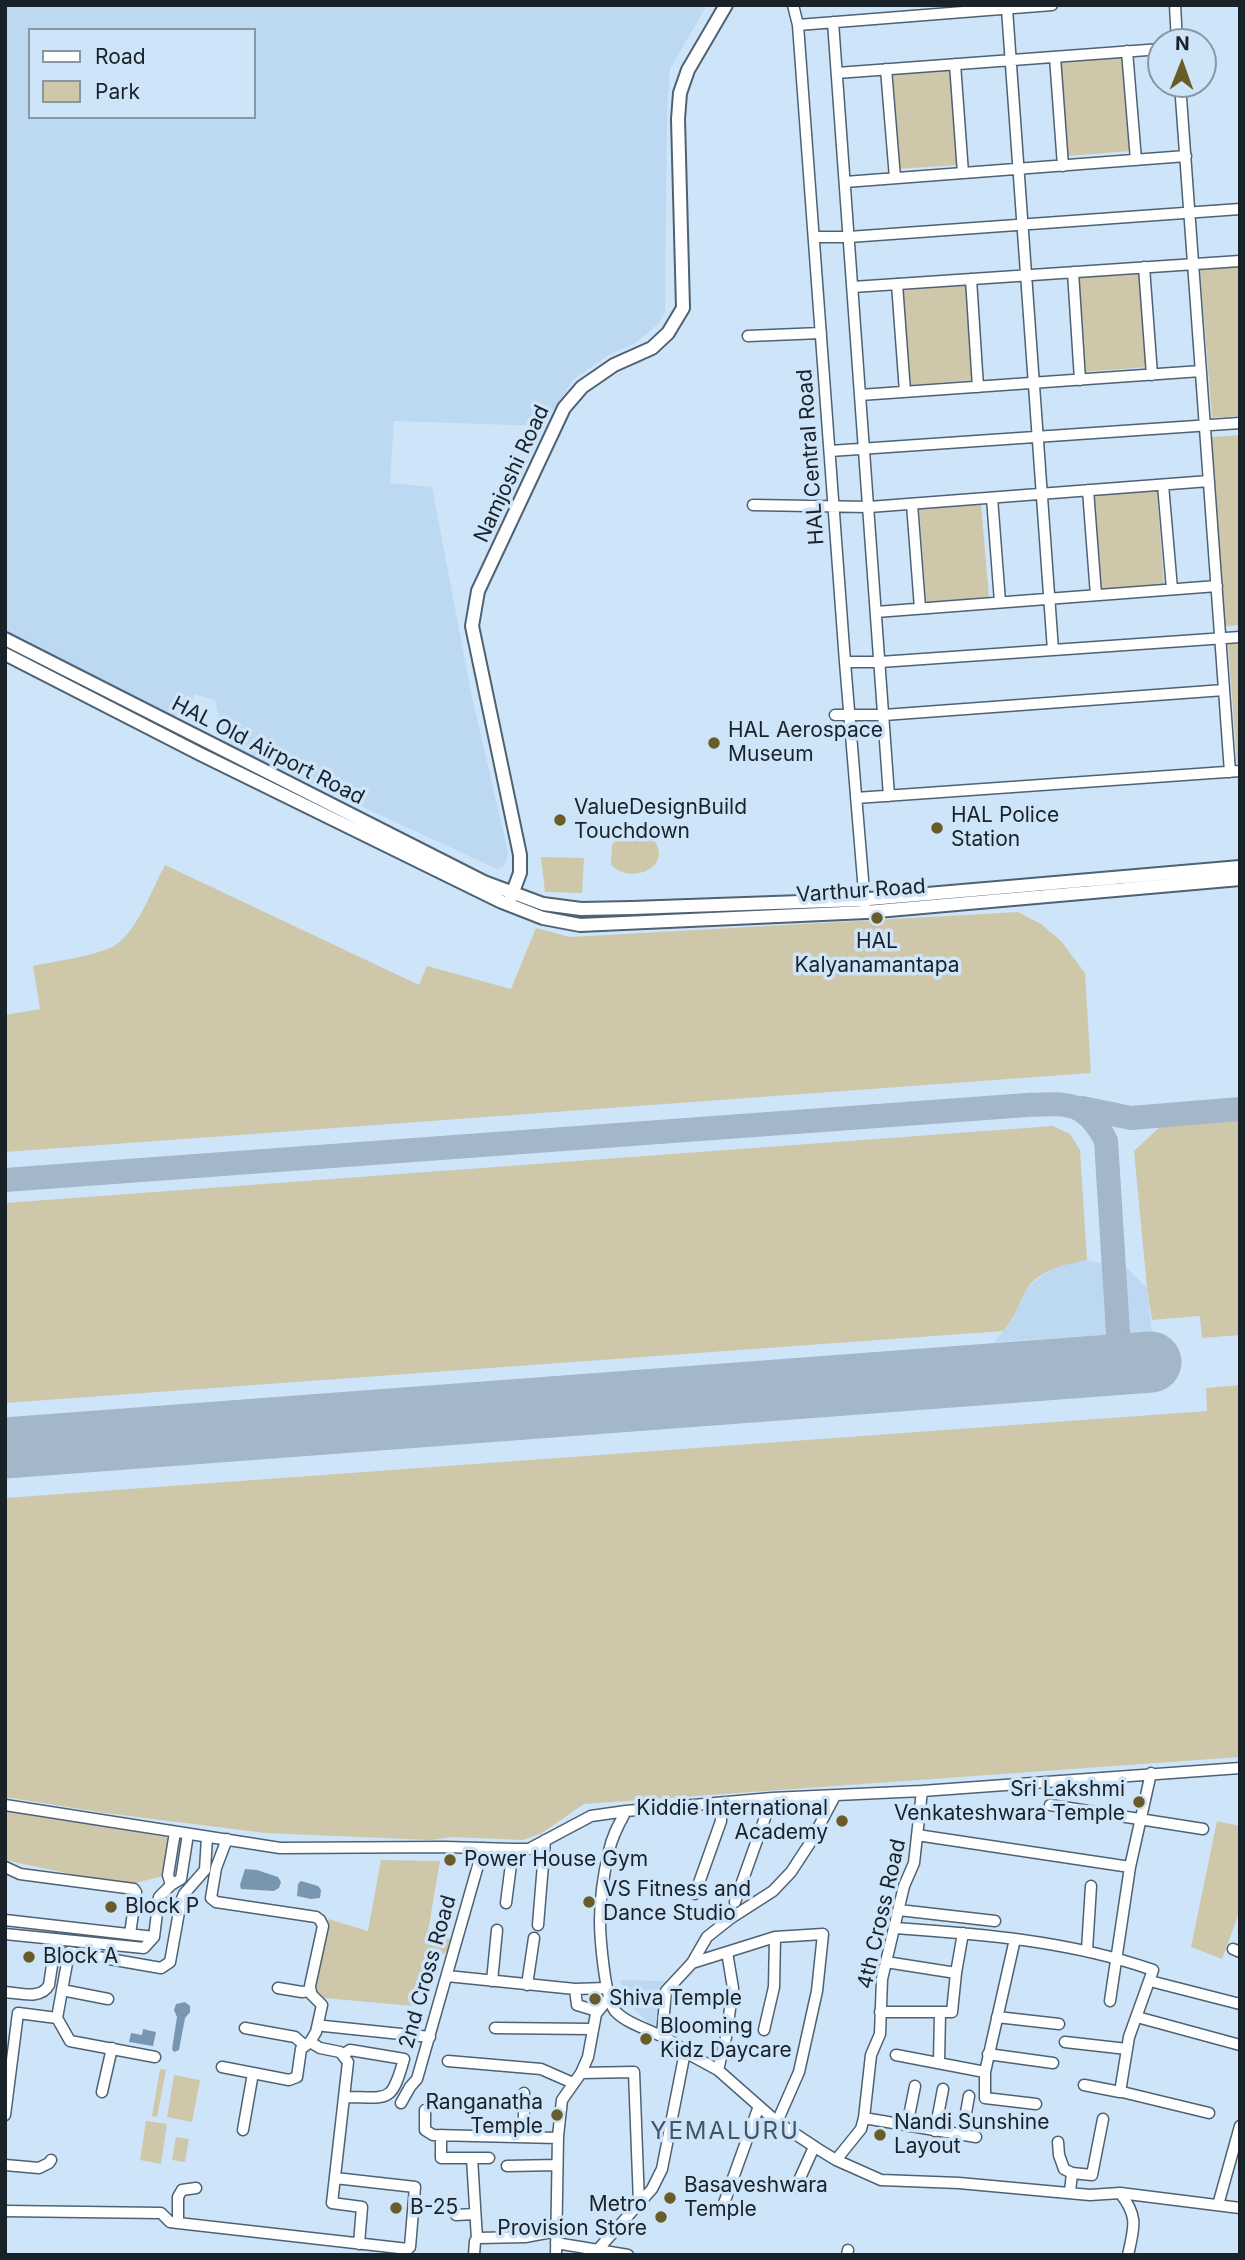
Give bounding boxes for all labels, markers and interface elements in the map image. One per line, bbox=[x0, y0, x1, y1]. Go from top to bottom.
legend bbox=[28, 28, 256, 119]
north arrow bbox=[1147, 28, 1217, 98]
text: N bbox=[1175, 32, 1190, 55]
text: Road bbox=[95, 44, 146, 69]
text: Park bbox=[95, 79, 140, 104]
street label: HAL Central Road bbox=[792, 368, 830, 546]
street label: Namjoshi Road bbox=[469, 401, 555, 547]
street label: HAL Old Airport Road bbox=[167, 691, 369, 811]
place label: HAL Aerospace Museum bbox=[728, 718, 883, 768]
marker: HAL Aerospace Museum bbox=[706, 735, 722, 751]
place label: ValueDesignBuild Touchdown bbox=[574, 795, 747, 845]
place label: HAL Police Station bbox=[951, 803, 1059, 853]
marker: ValueDesignBuild Touchdown bbox=[552, 812, 568, 828]
marker: HAL Police Station bbox=[929, 820, 945, 836]
street label: Varthur Road bbox=[795, 874, 927, 908]
marker: HAL Kalyanamantapa bbox=[869, 910, 885, 926]
place label: HAL Kalyanamantapa bbox=[795, 929, 959, 979]
place label: Sri Lakshmi Venkateshwara Temple bbox=[894, 1777, 1125, 1827]
marker: Sri Lakshmi Venkateshwara Temple bbox=[1131, 1794, 1147, 1810]
place label: Kiddie International Academy bbox=[636, 1796, 828, 1846]
marker: Kiddie International Academy bbox=[834, 1813, 850, 1829]
street label: 4th Cross Road bbox=[853, 1837, 911, 1991]
place label: Power House Gym bbox=[464, 1847, 648, 1873]
marker: Power House Gym bbox=[442, 1852, 458, 1868]
place label: VS Fitness and Dance Studio bbox=[603, 1877, 751, 1927]
street label: 2nd Cross Road bbox=[394, 1892, 462, 2052]
place label: Block P bbox=[125, 1894, 199, 1920]
marker: VS Fitness and Dance Studio bbox=[581, 1894, 597, 1910]
marker: Block P bbox=[103, 1899, 119, 1915]
place label: Block A bbox=[43, 1944, 118, 1970]
marker: Block A bbox=[21, 1949, 37, 1965]
place label: Shiva Temple bbox=[609, 1986, 742, 2012]
marker: Shiva Temple bbox=[587, 1991, 603, 2007]
place label: Blooming Kidz Daycare bbox=[660, 2014, 792, 2064]
marker: Blooming Kidz Daycare bbox=[638, 2031, 654, 2047]
place label: Ranganatha Temple bbox=[425, 2090, 543, 2140]
marker: Ranganatha Temple bbox=[549, 2107, 565, 2123]
place label: Nandi Sunshine Layout bbox=[894, 2110, 1049, 2160]
district label: YEMALURU bbox=[651, 2118, 799, 2146]
marker: Nandi Sunshine Layout bbox=[872, 2127, 888, 2143]
place label: Basaveshwara Temple bbox=[684, 2173, 828, 2223]
marker: Basaveshwara Temple bbox=[662, 2190, 678, 2206]
place label: Metro Provision Store bbox=[497, 2192, 647, 2242]
place label: B-25 bbox=[410, 2195, 458, 2221]
marker: B-25 bbox=[388, 2200, 404, 2216]
marker: Metro Provision Store bbox=[653, 2209, 669, 2225]

